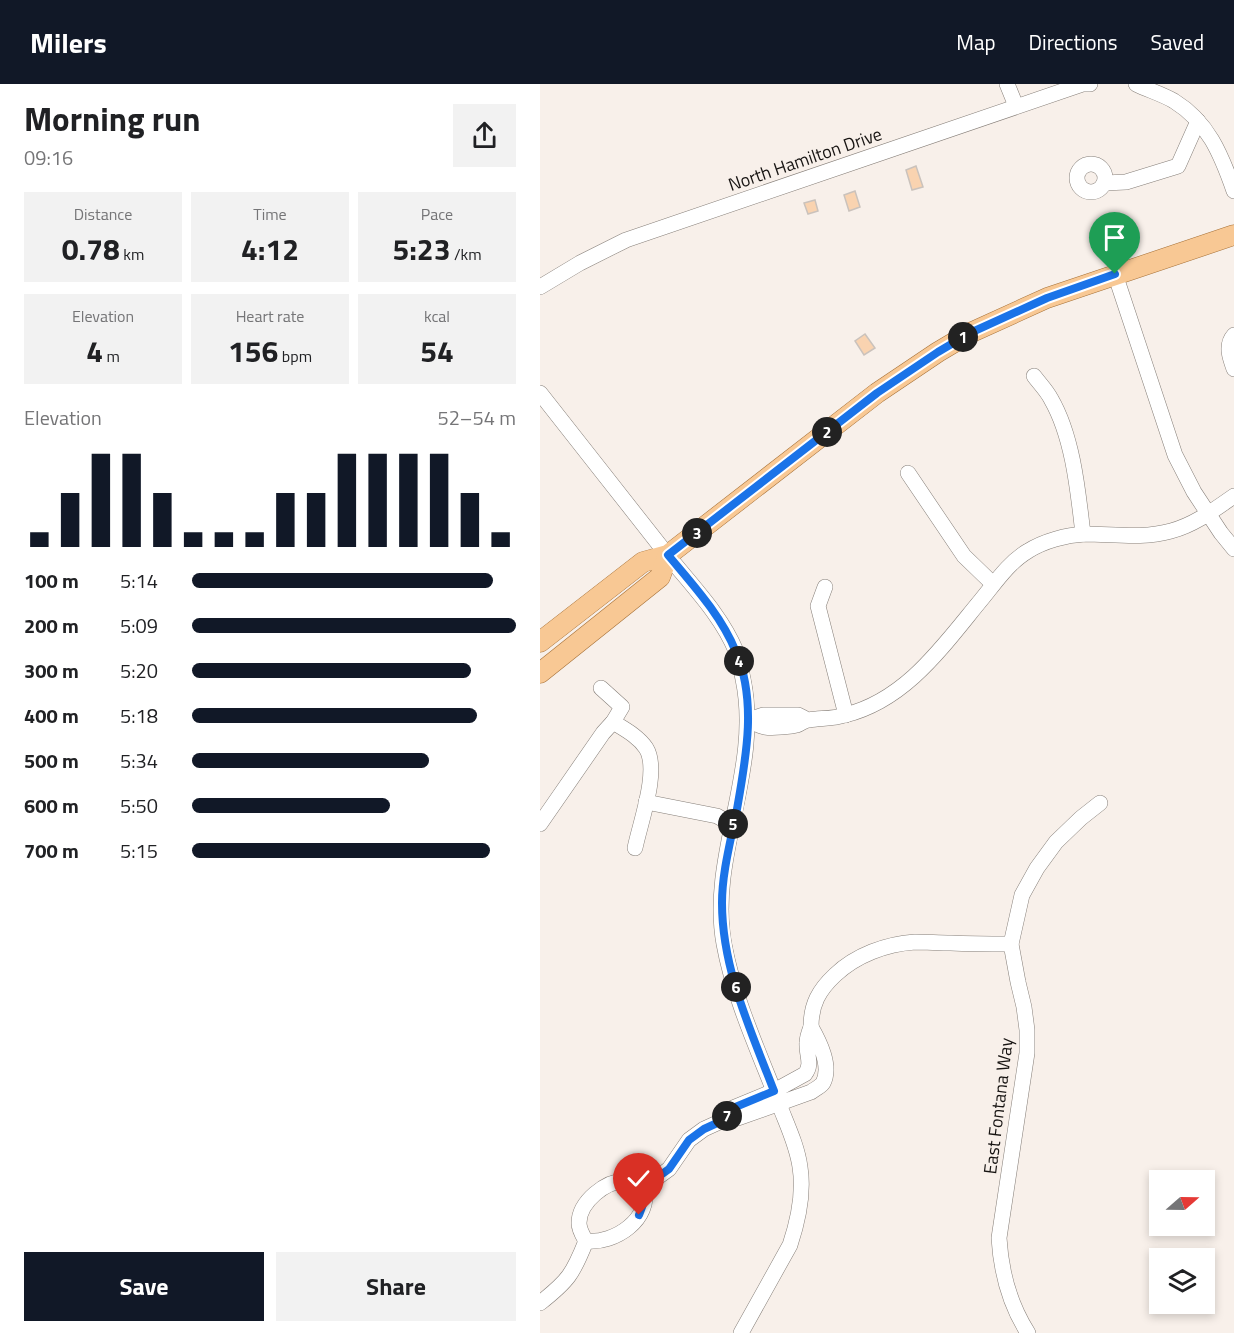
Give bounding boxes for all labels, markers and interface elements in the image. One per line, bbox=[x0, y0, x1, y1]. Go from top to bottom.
text: Milers bbox=[30, 21, 107, 64]
text: Map bbox=[956, 26, 996, 58]
text: Directions bbox=[1029, 26, 1118, 58]
text: Saved bbox=[1151, 26, 1204, 58]
text: Morning run bbox=[24, 94, 201, 144]
button: share bbox=[453, 104, 516, 167]
street label: North Hamilton Drive bbox=[725, 120, 885, 198]
text: 09:16 bbox=[24, 142, 73, 173]
text: Distance bbox=[74, 202, 132, 226]
text: Time bbox=[253, 202, 287, 226]
text: Pace bbox=[421, 202, 453, 226]
pin bbox=[1089, 212, 1140, 274]
icon: arrive bbox=[1098, 221, 1131, 254]
text: 0.78 bbox=[62, 226, 120, 272]
text: 4:12 bbox=[241, 226, 299, 272]
text: 5:23 bbox=[392, 226, 450, 272]
text: km bbox=[120, 242, 144, 266]
text: /km bbox=[450, 242, 482, 266]
text: Elevation bbox=[72, 304, 134, 328]
text: Heart rate bbox=[236, 304, 304, 328]
text: kcal bbox=[424, 304, 450, 328]
pin: 1 bbox=[948, 322, 978, 352]
text: 1 bbox=[959, 325, 967, 349]
text: 4 bbox=[86, 328, 103, 374]
text: 156 bbox=[228, 328, 278, 374]
text: 54 bbox=[420, 328, 454, 374]
text: m bbox=[103, 344, 120, 368]
text: bpm bbox=[278, 344, 312, 368]
text: Elevation bbox=[24, 402, 102, 433]
text: 52–54 m bbox=[437, 402, 516, 433]
pin: 2 bbox=[812, 417, 842, 447]
text: 2 bbox=[823, 420, 831, 444]
pin: 3 bbox=[682, 518, 712, 548]
text: 3 bbox=[693, 521, 701, 545]
text: 100 m bbox=[24, 565, 79, 596]
text: 5:14 bbox=[120, 565, 158, 596]
text: 200 m bbox=[24, 610, 79, 641]
text: 5:09 bbox=[120, 610, 158, 641]
pin: 4 bbox=[724, 646, 754, 676]
text: 4 bbox=[735, 649, 743, 673]
text: 300 m bbox=[24, 655, 79, 686]
text: 5:20 bbox=[120, 655, 158, 686]
text: 400 m bbox=[24, 700, 79, 731]
text: 5:18 bbox=[120, 700, 158, 731]
text: 500 m bbox=[24, 745, 79, 776]
text: 5:34 bbox=[120, 745, 158, 776]
text: 600 m bbox=[24, 790, 79, 821]
text: 5:50 bbox=[120, 790, 158, 821]
pin: 5 bbox=[718, 809, 748, 839]
text: 5 bbox=[729, 812, 737, 836]
text: 700 m bbox=[24, 835, 79, 866]
text: 5:15 bbox=[120, 835, 158, 866]
pin: 6 bbox=[721, 972, 751, 1002]
text: 6 bbox=[732, 975, 740, 999]
street label: East Fontana Way bbox=[976, 1036, 1020, 1176]
pin: 7 bbox=[712, 1101, 742, 1131]
text: 7 bbox=[723, 1104, 731, 1128]
pin bbox=[613, 1153, 664, 1215]
icon: check bbox=[622, 1162, 655, 1195]
north arrow bbox=[1149, 1170, 1215, 1236]
map controls bbox=[1149, 1170, 1215, 1314]
button: layers bbox=[1149, 1248, 1215, 1314]
button: Save bbox=[24, 1252, 264, 1321]
button: Share bbox=[276, 1252, 516, 1321]

